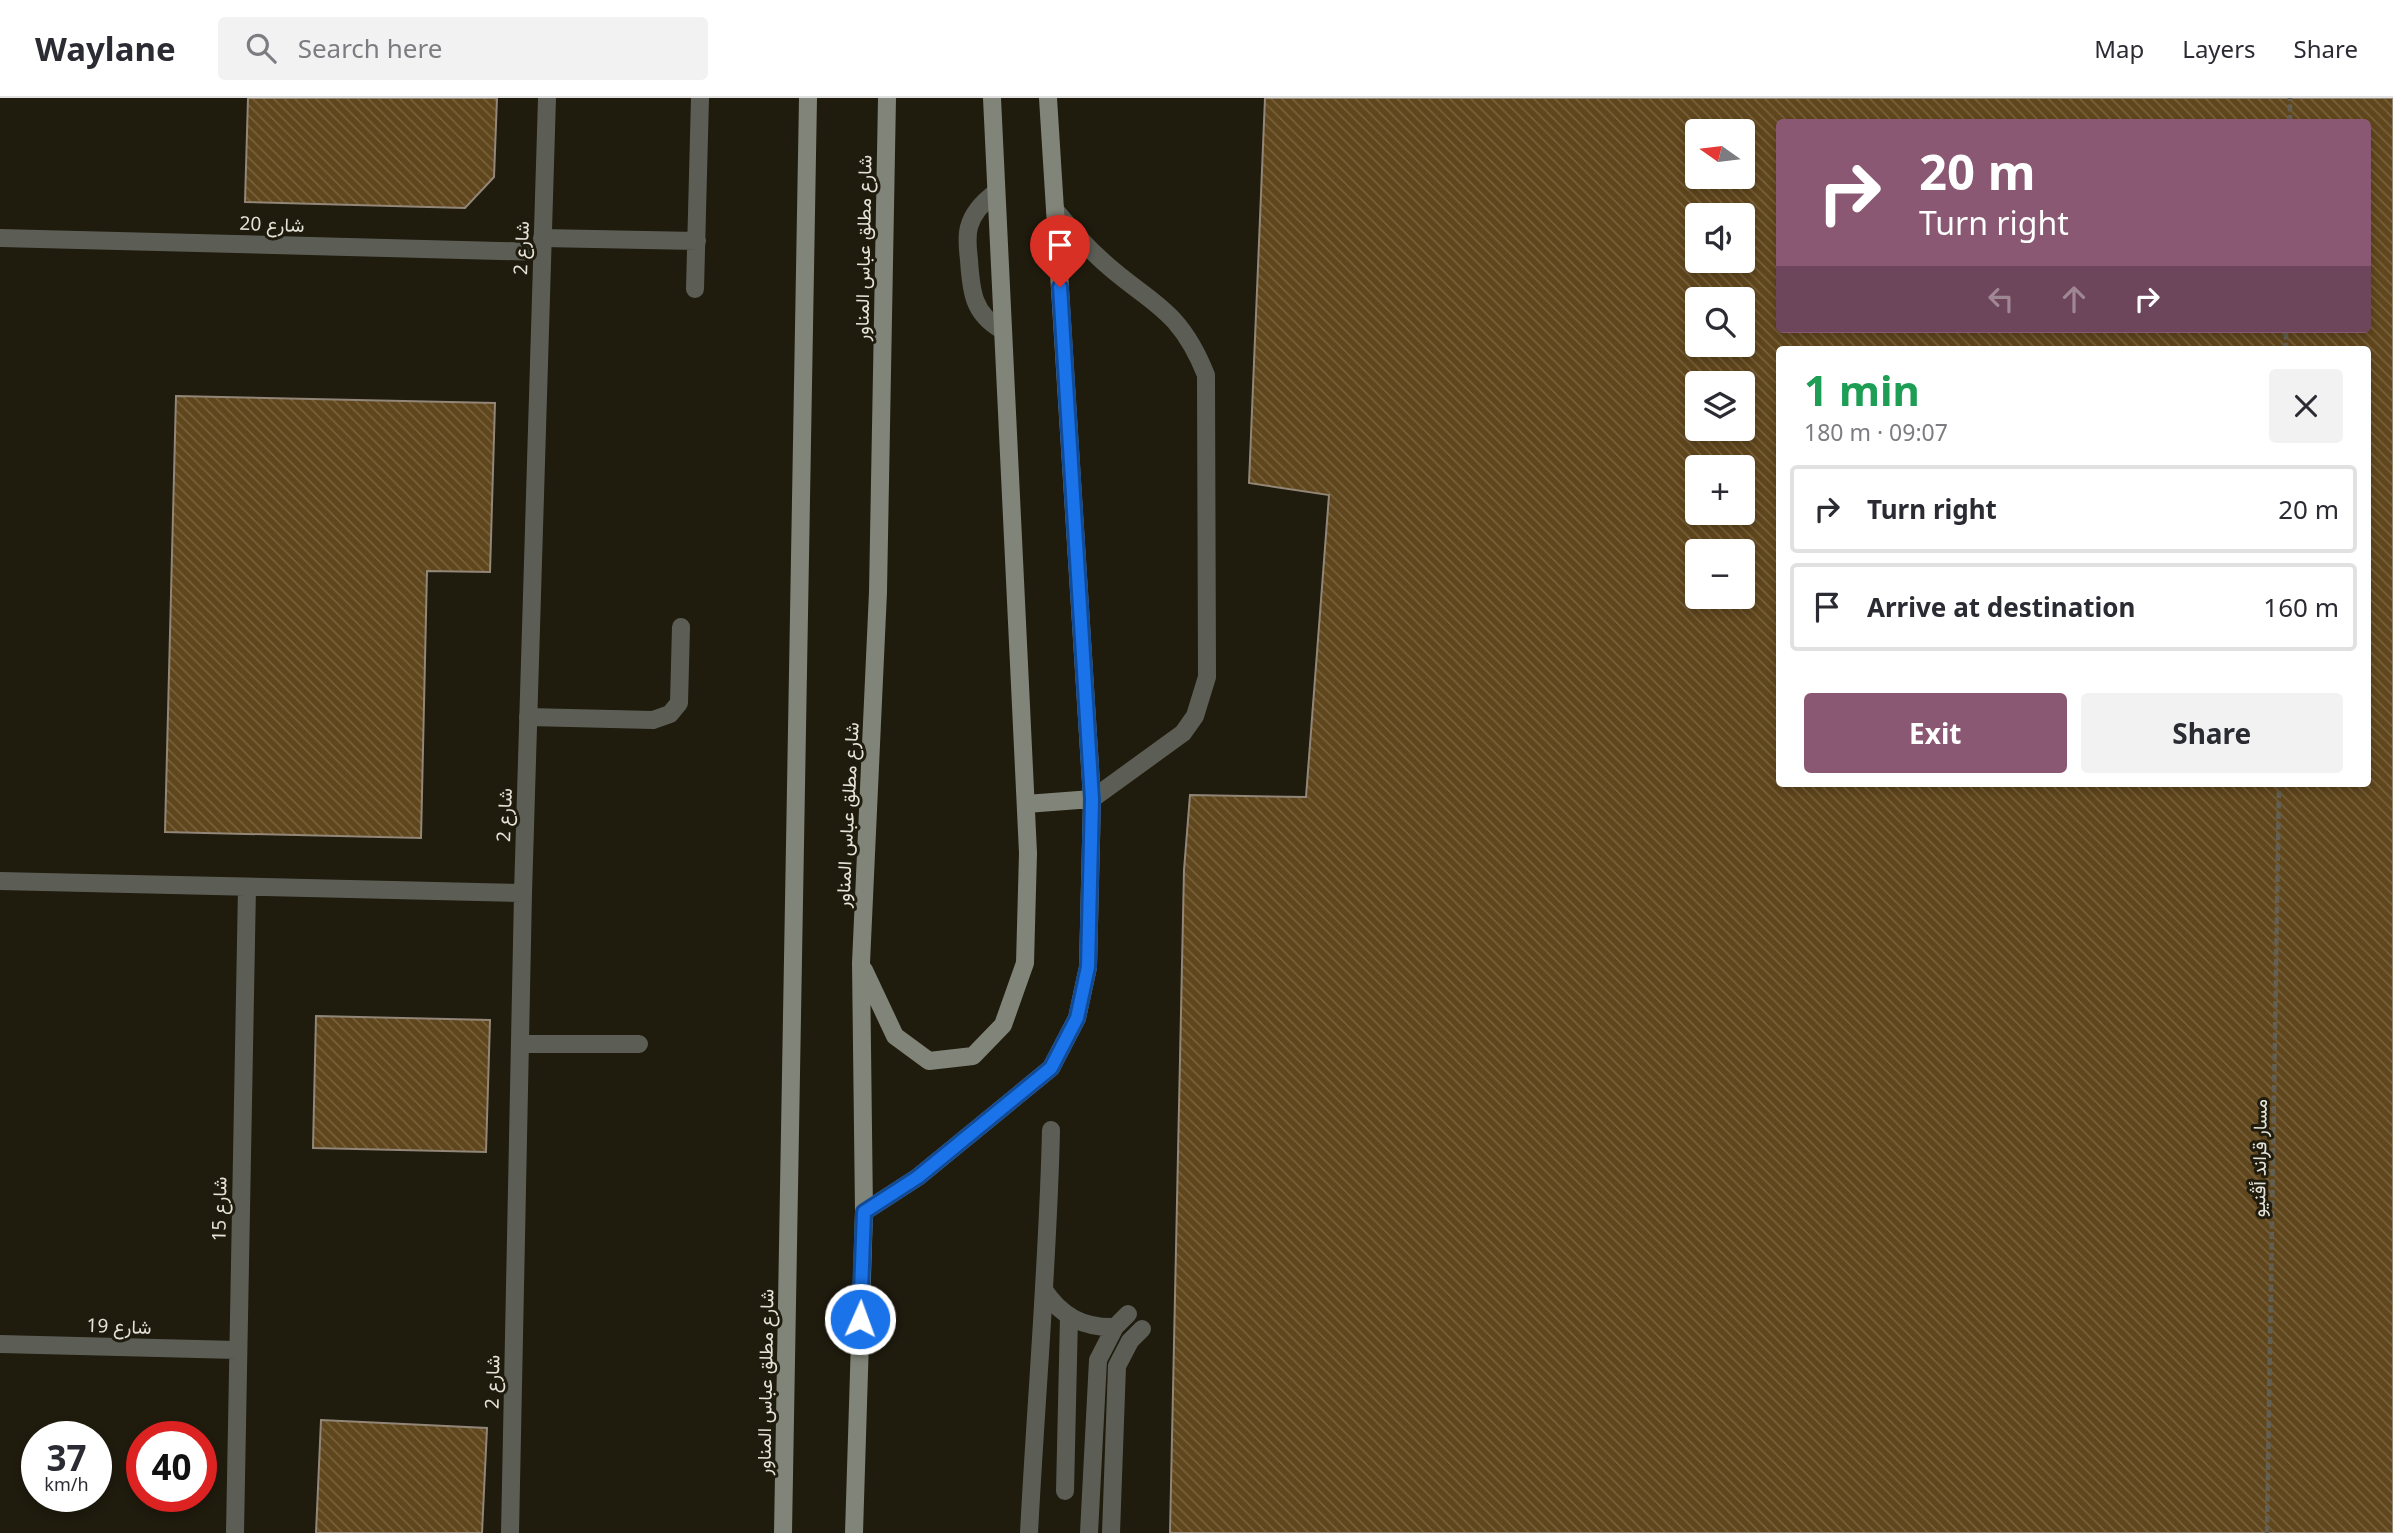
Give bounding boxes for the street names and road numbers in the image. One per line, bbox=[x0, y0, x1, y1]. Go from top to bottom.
street label: شارع مطلق عباس المناور bbox=[848, 155, 878, 342]
street label: شارع 20 bbox=[239, 210, 305, 238]
street label: شارع 2 bbox=[507, 221, 535, 275]
street label: شارع مطلق عباس المناور bbox=[829, 721, 865, 910]
street label: شارع 2 bbox=[490, 788, 518, 842]
street label: مسار قراند أڤنيو bbox=[2245, 1099, 2273, 1217]
street label: شارع 15 bbox=[205, 1176, 233, 1242]
street label: شارع مطلق عباس المناور bbox=[750, 1289, 780, 1476]
street label: شارع 19 bbox=[86, 1312, 152, 1340]
street label: شارع 2 bbox=[479, 1355, 505, 1409]

